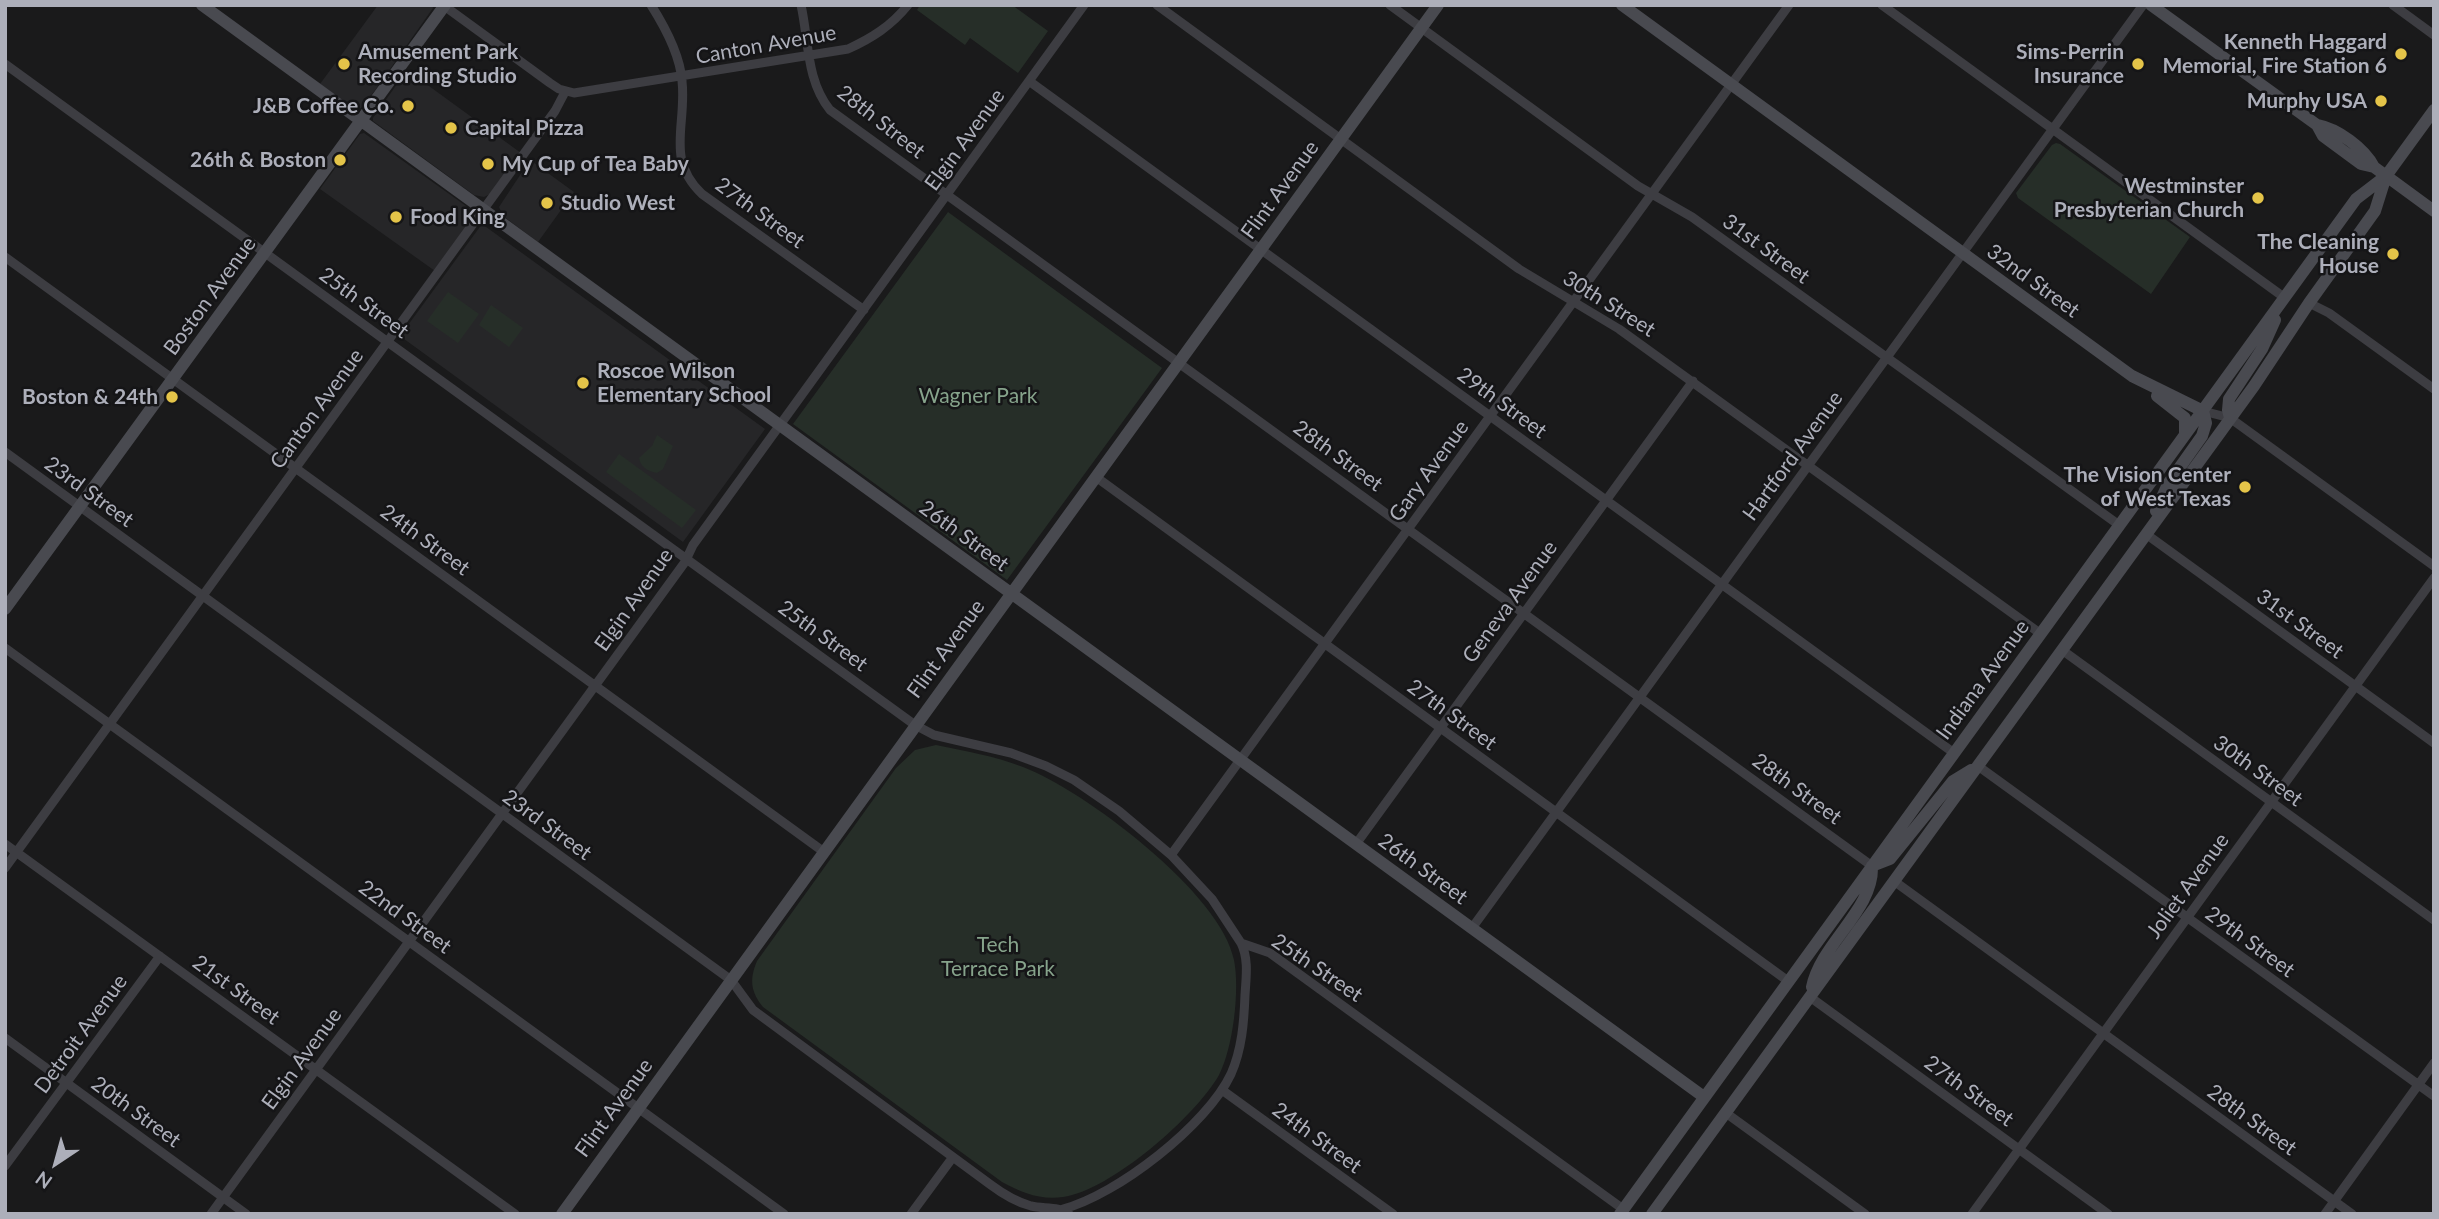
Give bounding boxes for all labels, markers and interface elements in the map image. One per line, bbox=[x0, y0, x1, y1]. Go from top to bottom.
street label: Canton Avenue bbox=[694, 20, 838, 70]
place label: Kenneth Haggard Memorial, Fire Station 6 bbox=[2162, 29, 2387, 79]
place label: Amusement Park Recording Studio bbox=[358, 39, 518, 89]
place label: Sims-Perrin Insurance bbox=[2016, 39, 2124, 89]
marker: Kenneth Haggard Memorial, Fire Station 6 bbox=[2393, 46, 2409, 62]
marker: Amusement Park Recording Studio bbox=[336, 56, 352, 72]
marker: Sims-Perrin Insurance bbox=[2130, 56, 2146, 72]
street label: 28th Street bbox=[832, 80, 930, 164]
street label: Elgin Avenue bbox=[920, 84, 1010, 196]
place label: Murphy USA bbox=[2247, 88, 2367, 114]
place label: J&B Coffee Co. bbox=[253, 93, 394, 119]
marker: Murphy USA bbox=[2373, 93, 2389, 109]
marker: J&B Coffee Co. bbox=[400, 98, 416, 114]
place label: Capital Pizza bbox=[465, 115, 584, 141]
marker: Capital Pizza bbox=[443, 120, 459, 136]
street label: Flint Avenue bbox=[1236, 136, 1324, 244]
place label: 26th & Boston bbox=[190, 147, 326, 173]
place label: My Cup of Tea Baby bbox=[502, 151, 689, 177]
marker: 26th & Boston bbox=[332, 152, 348, 168]
marker: My Cup of Tea Baby bbox=[480, 156, 496, 172]
street label: 27th Street bbox=[710, 172, 810, 254]
place label: Westminster Presbyterian Church bbox=[2054, 173, 2244, 223]
place label: Studio West bbox=[561, 190, 675, 216]
marker: Westminster Presbyterian Church bbox=[2250, 190, 2266, 206]
marker: Studio West bbox=[539, 195, 555, 211]
place label: Food King bbox=[410, 204, 505, 230]
marker: Food King bbox=[388, 209, 404, 225]
street label: 31st Street bbox=[1717, 209, 1815, 289]
place label: The Cleaning House bbox=[2257, 229, 2379, 279]
street label: Boston Avenue bbox=[159, 232, 261, 360]
street label: 32nd Street bbox=[1982, 239, 2084, 323]
marker: The Cleaning House bbox=[2385, 246, 2401, 262]
street label: 25th Street bbox=[314, 262, 414, 344]
street label: 30th Street bbox=[1558, 266, 1660, 342]
street label: Canton Avenue bbox=[265, 344, 369, 474]
place label: Roscoe Wilson Elementary School bbox=[597, 358, 771, 408]
street label: 29th Street bbox=[1452, 362, 1552, 444]
marker: Roscoe Wilson Elementary School bbox=[575, 375, 591, 391]
park label: Wagner Park bbox=[919, 383, 1037, 409]
place label: Boston & 24th bbox=[22, 384, 158, 410]
street label: Hartford Avenue bbox=[1738, 386, 1848, 526]
marker: Boston & 24th bbox=[164, 389, 180, 405]
street label: 28th Street bbox=[1288, 415, 1388, 497]
street label: Gary Avenue bbox=[1384, 415, 1474, 527]
street label: 23rd Street bbox=[40, 451, 138, 533]
place label: The Vision Center of West Texas bbox=[2064, 462, 2231, 512]
marker: The Vision Center of West Texas bbox=[2237, 479, 2253, 495]
street label: 26th Street bbox=[914, 495, 1014, 577]
street label: 24th Street bbox=[375, 499, 475, 581]
street label: Geneva Avenue bbox=[1457, 536, 1563, 668]
street label: Elgin Avenue bbox=[589, 544, 679, 656]
street label: 31st Street bbox=[2251, 584, 2349, 664]
street label: 25th Street bbox=[773, 595, 873, 677]
street label: Flint Avenue bbox=[902, 595, 990, 703]
street label: Indiana Avenue bbox=[1931, 615, 2035, 745]
street label: 27th Street bbox=[1402, 674, 1502, 756]
street label: 30th Street bbox=[2208, 730, 2308, 812]
street label: 28th Street bbox=[1747, 748, 1847, 830]
street label: 23rd Street bbox=[498, 784, 596, 866]
street label: 26th Street bbox=[1373, 828, 1473, 910]
street label: Joliet Avenue bbox=[2141, 829, 2235, 943]
street label: 22nd Street bbox=[354, 875, 456, 959]
street label: 29th Street bbox=[2200, 901, 2300, 983]
street label: 25th Street bbox=[1267, 928, 1367, 1008]
park label: Tech Terrace Park bbox=[941, 932, 1055, 982]
street label: 21st Street bbox=[187, 950, 285, 1030]
street label: Detroit Avenue bbox=[29, 970, 133, 1098]
street label: Elgin Avenue bbox=[257, 1003, 347, 1115]
street label: 27th Street bbox=[1919, 1050, 2019, 1132]
street label: Flint Avenue bbox=[570, 1054, 658, 1162]
street label: 20th Street bbox=[86, 1071, 186, 1153]
street label: 28th Street bbox=[2202, 1079, 2302, 1161]
street label: 24th Street bbox=[1267, 1097, 1367, 1179]
north arrow bbox=[21, 1128, 91, 1198]
text: N bbox=[31, 1167, 56, 1194]

